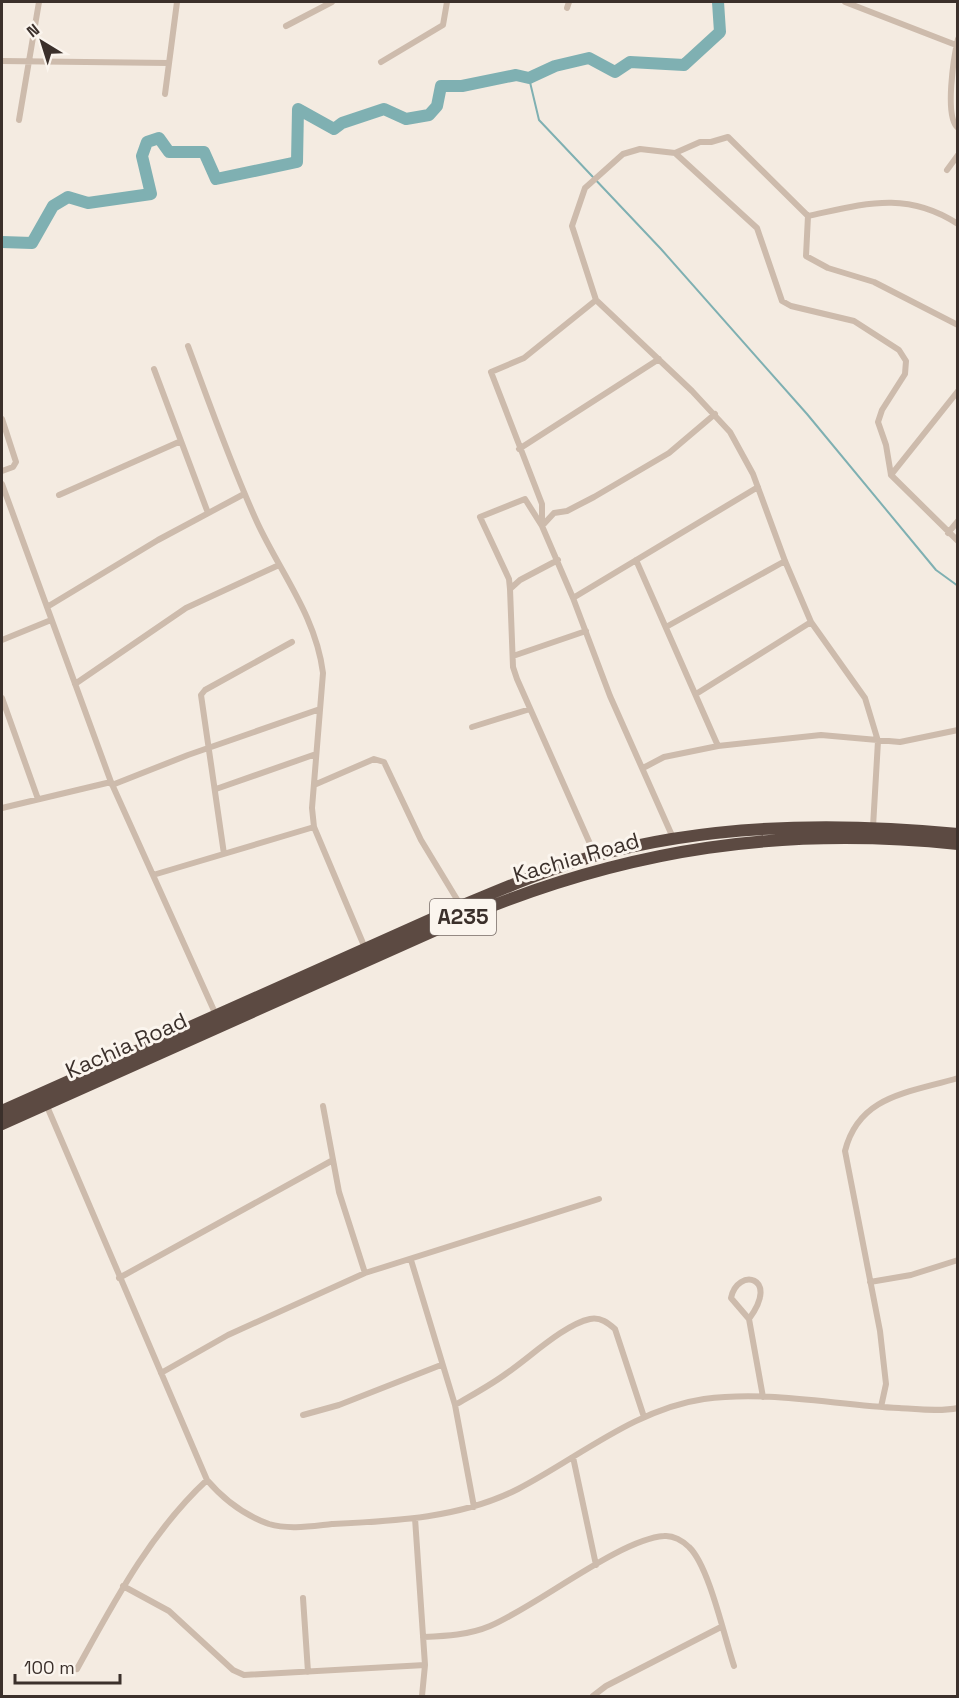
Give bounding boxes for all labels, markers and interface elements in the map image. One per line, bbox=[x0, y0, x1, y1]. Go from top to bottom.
north arrow bbox=[12, 12, 72, 72]
text: N bbox=[22, 19, 44, 42]
street label: Kachia Road bbox=[510, 826, 642, 888]
road number: A235 bbox=[430, 899, 496, 935]
street label: Kachia Road bbox=[61, 1006, 191, 1084]
scale bar bbox=[15, 1647, 120, 1685]
text: 100 m bbox=[24, 1656, 75, 1679]

